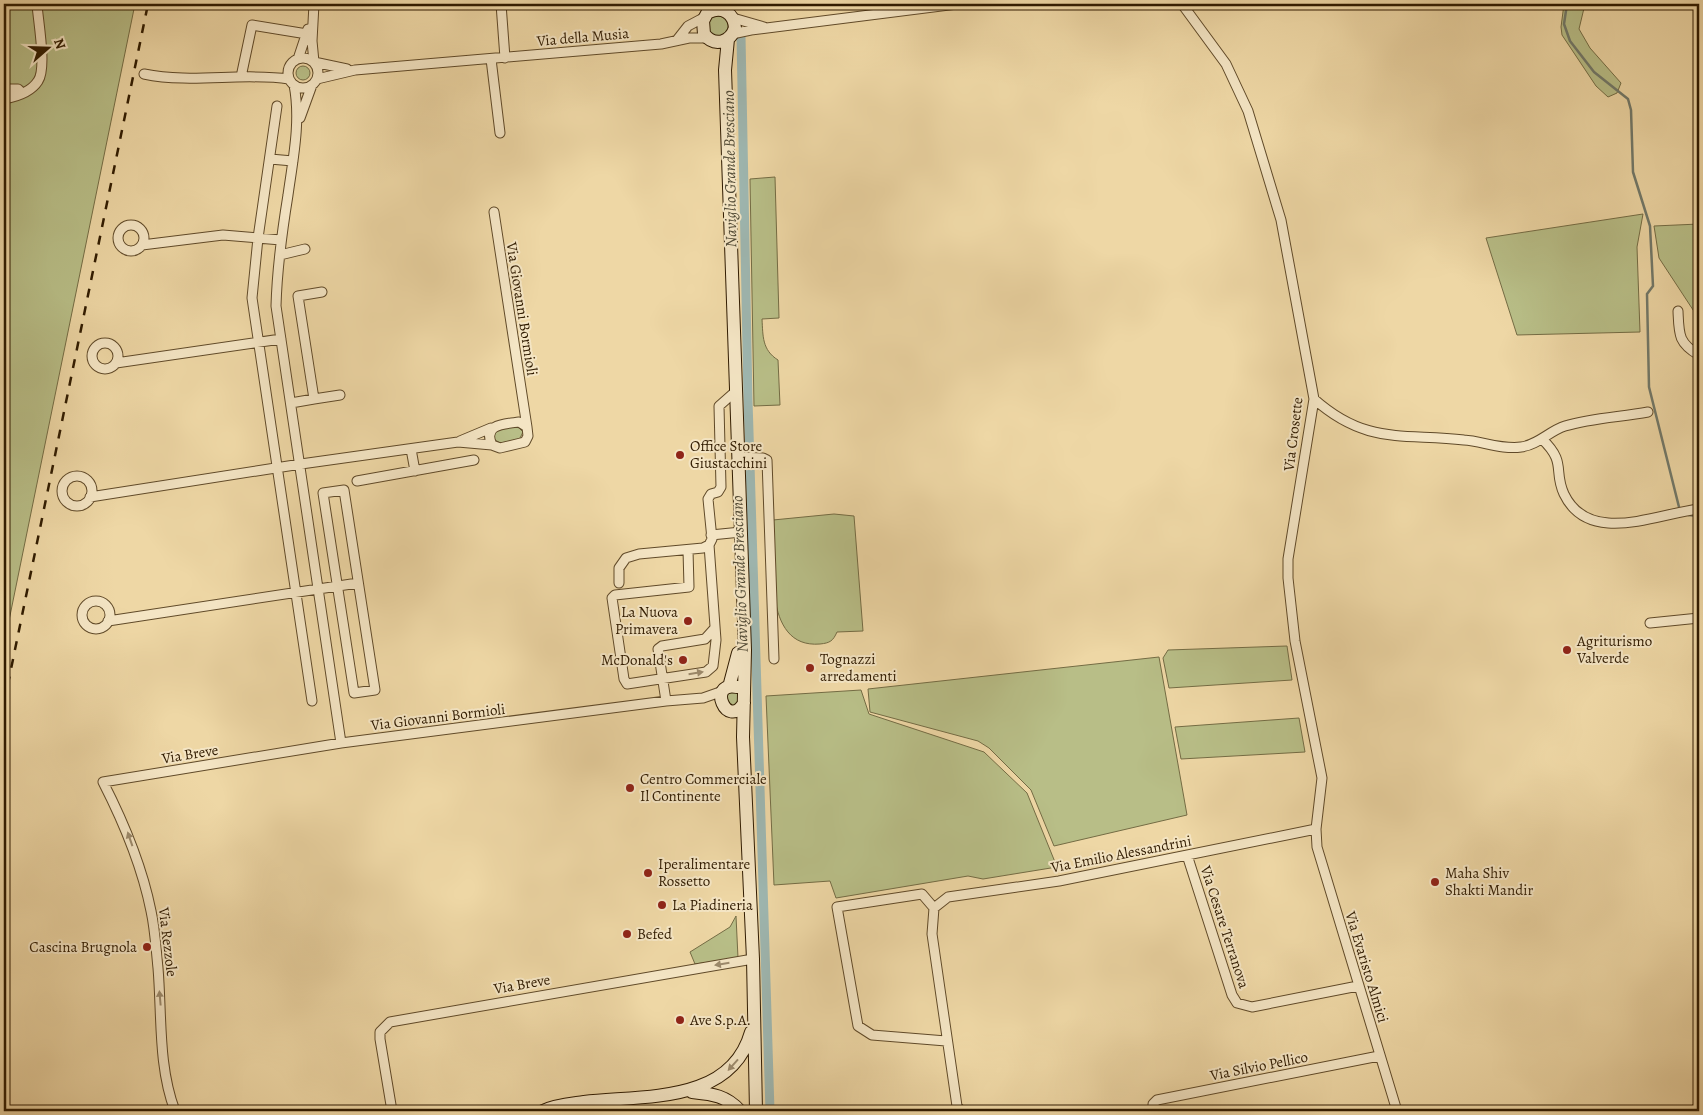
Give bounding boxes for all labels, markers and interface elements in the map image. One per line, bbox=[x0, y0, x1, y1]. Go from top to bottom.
north arrow bbox=[22, 22, 72, 72]
street label: Via della Musia bbox=[535, 23, 630, 51]
text: N bbox=[49, 36, 70, 52]
water label: Naviglio Grande Bresciano bbox=[718, 90, 742, 248]
street label: Via Giovanni Bormioli bbox=[501, 240, 542, 377]
street label: Via Crosette bbox=[1278, 396, 1307, 473]
place label: Office Store Giustacchini bbox=[690, 436, 767, 473]
marker: Office Store Giustacchini bbox=[674, 449, 686, 461]
water label: Naviglio Grande Bresciano bbox=[726, 495, 754, 653]
place label: La Nuova Primavera bbox=[615, 602, 678, 639]
marker: La Nuova Primavera bbox=[682, 615, 694, 627]
place label: Agriturismo Valverde bbox=[1576, 631, 1652, 668]
marker: Agriturismo Valverde bbox=[1561, 644, 1573, 656]
place label: Tognazzi arredamenti bbox=[820, 649, 897, 686]
place label: McDonald's bbox=[601, 650, 673, 670]
marker: McDonald's bbox=[677, 654, 689, 666]
marker: Tognazzi arredamenti bbox=[804, 662, 816, 674]
one-way arrow bbox=[689, 669, 705, 677]
street label: Via Giovanni Bormioli bbox=[369, 699, 506, 735]
street label: Via Breve bbox=[159, 740, 220, 768]
place label: Centro Commerciale Il Continente bbox=[640, 769, 767, 806]
marker: Centro Commerciale Il Continente bbox=[624, 782, 636, 794]
street label: Via Emilio Alessandrini bbox=[1048, 831, 1193, 878]
one-way arrow bbox=[125, 832, 133, 847]
place label: Iperalimentare Rossetto bbox=[658, 854, 750, 891]
street label: Via Cesare Terranova bbox=[1195, 862, 1254, 991]
place label: Maha Shiv Shakti Mandir bbox=[1445, 863, 1533, 900]
marker: Iperalimentare Rossetto bbox=[642, 867, 654, 879]
marker: Maha Shiv Shakti Mandir bbox=[1429, 876, 1441, 888]
place label: La Piadineria bbox=[672, 895, 753, 915]
marker: La Piadineria bbox=[656, 899, 668, 911]
street label: Via Rezzole bbox=[154, 905, 182, 978]
street label: Via Evaristo Almici bbox=[1340, 908, 1393, 1025]
place label: Befed bbox=[637, 924, 673, 944]
marker: Befed bbox=[621, 928, 633, 940]
place label: Cascina Brugnola bbox=[29, 937, 137, 957]
marker: Cascina Brugnola bbox=[141, 941, 153, 953]
one-way arrow bbox=[713, 961, 729, 969]
street label: Via Breve bbox=[491, 969, 552, 999]
one-way arrow bbox=[156, 990, 164, 1006]
place label: Ave S.p.A. bbox=[689, 1010, 751, 1030]
marker: Ave S.p.A. bbox=[674, 1014, 686, 1026]
street label: Via Silvio Pellico bbox=[1207, 1047, 1310, 1085]
one-way arrow bbox=[727, 1059, 739, 1071]

